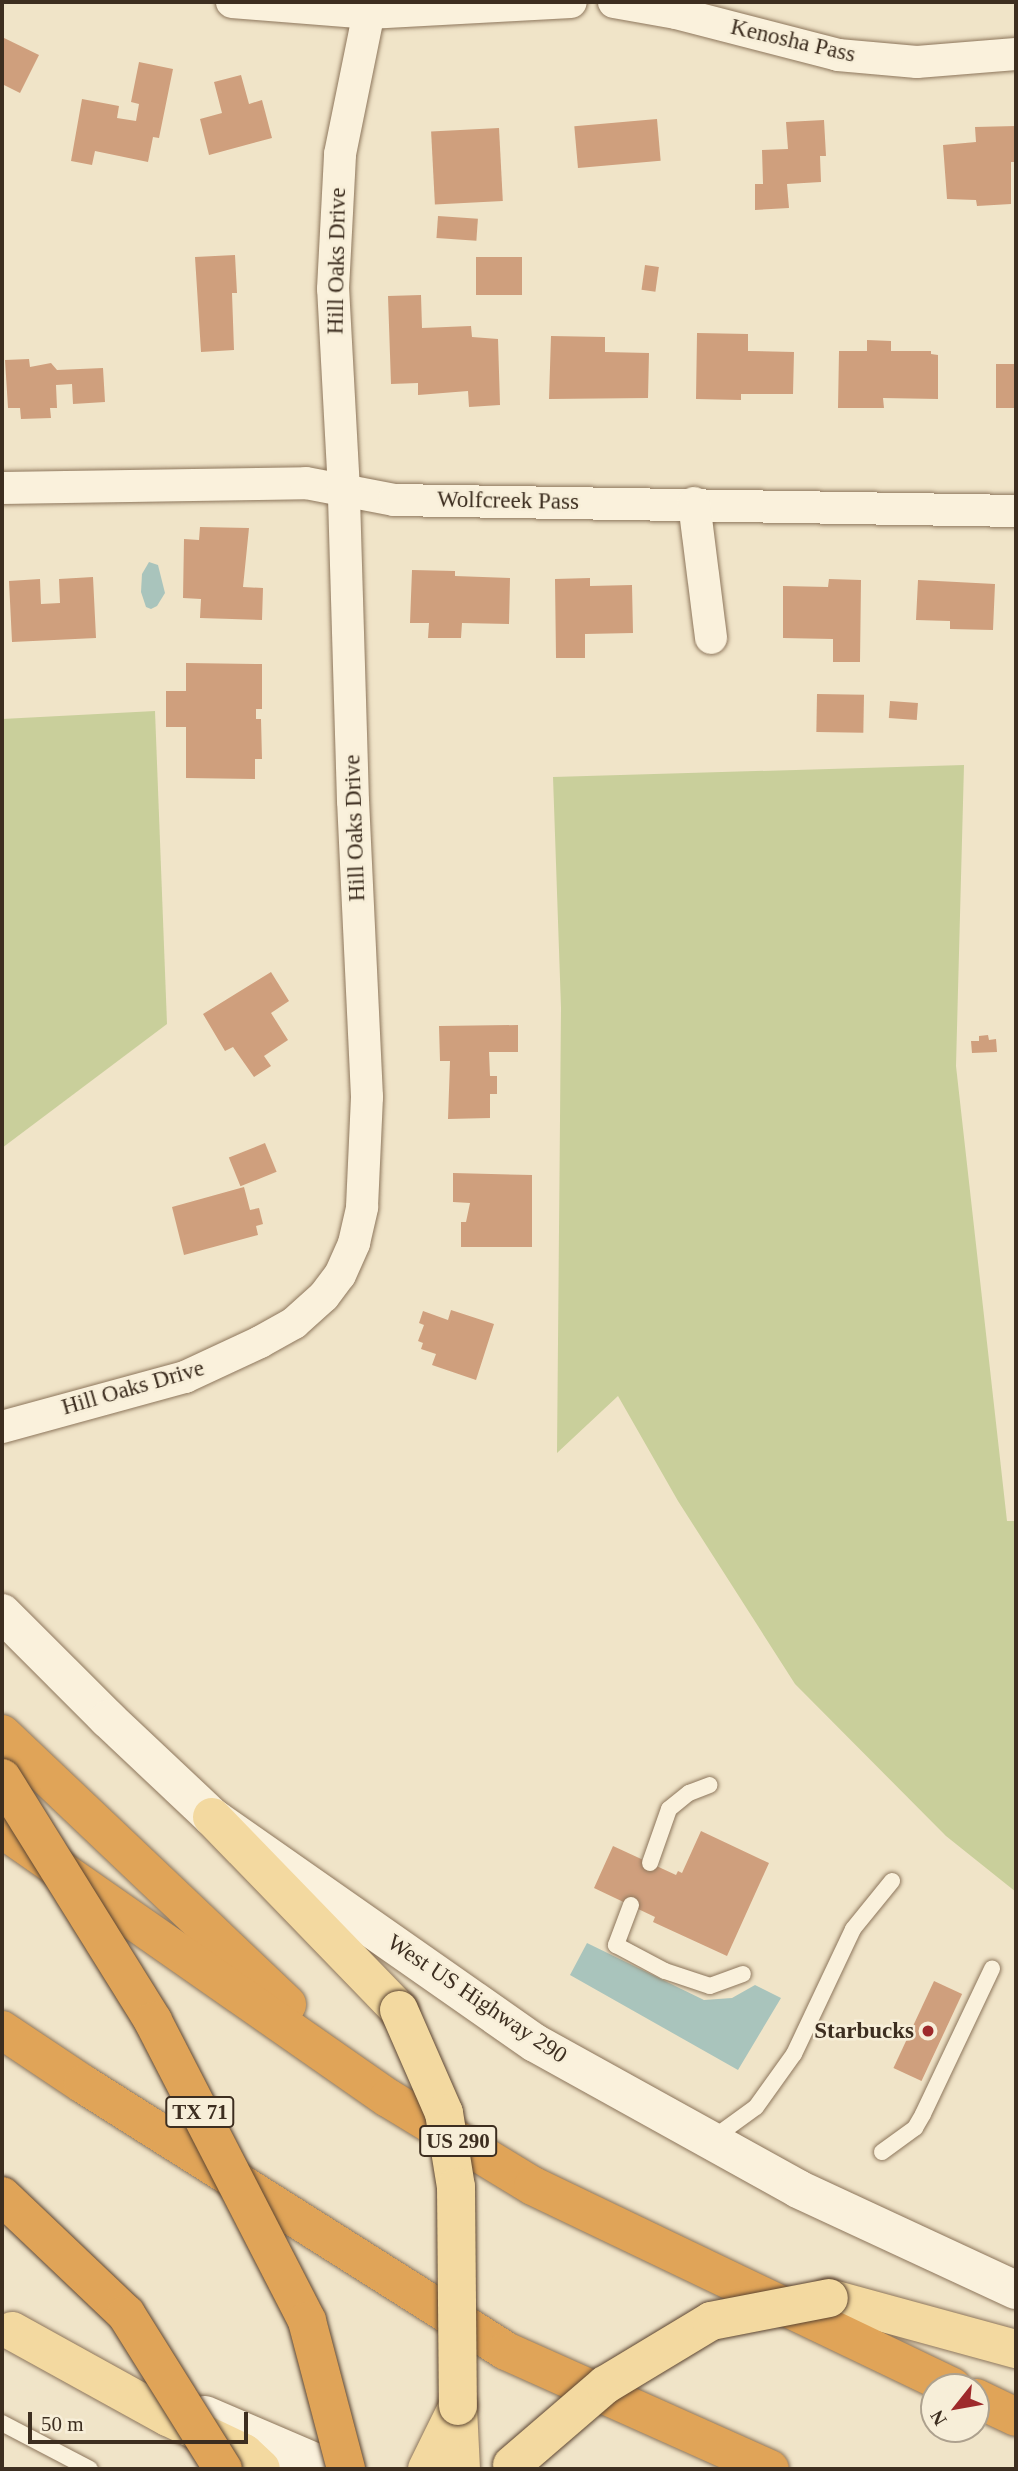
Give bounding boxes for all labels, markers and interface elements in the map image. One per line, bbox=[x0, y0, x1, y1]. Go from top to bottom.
street label: Kenosha Pass bbox=[728, 13, 858, 69]
street label: Hill Oaks Drive bbox=[322, 187, 352, 335]
street label: Wolfcreek Pass bbox=[437, 486, 579, 516]
street label: Hill Oaks Drive bbox=[339, 754, 371, 902]
street label: Hill Oaks Drive bbox=[59, 1354, 207, 1422]
street label: West US Highway 290 bbox=[382, 1929, 572, 2069]
place label: Starbucks bbox=[814, 2017, 914, 2045]
marker: Starbucks bbox=[920, 2023, 936, 2039]
road number: TX 71 bbox=[165, 2094, 235, 2130]
road number: US 290 bbox=[418, 2124, 498, 2158]
north arrow bbox=[920, 2373, 990, 2443]
scale bar bbox=[32, 2398, 252, 2442]
text: N bbox=[926, 2407, 951, 2429]
text: 50 m bbox=[41, 2412, 84, 2436]

